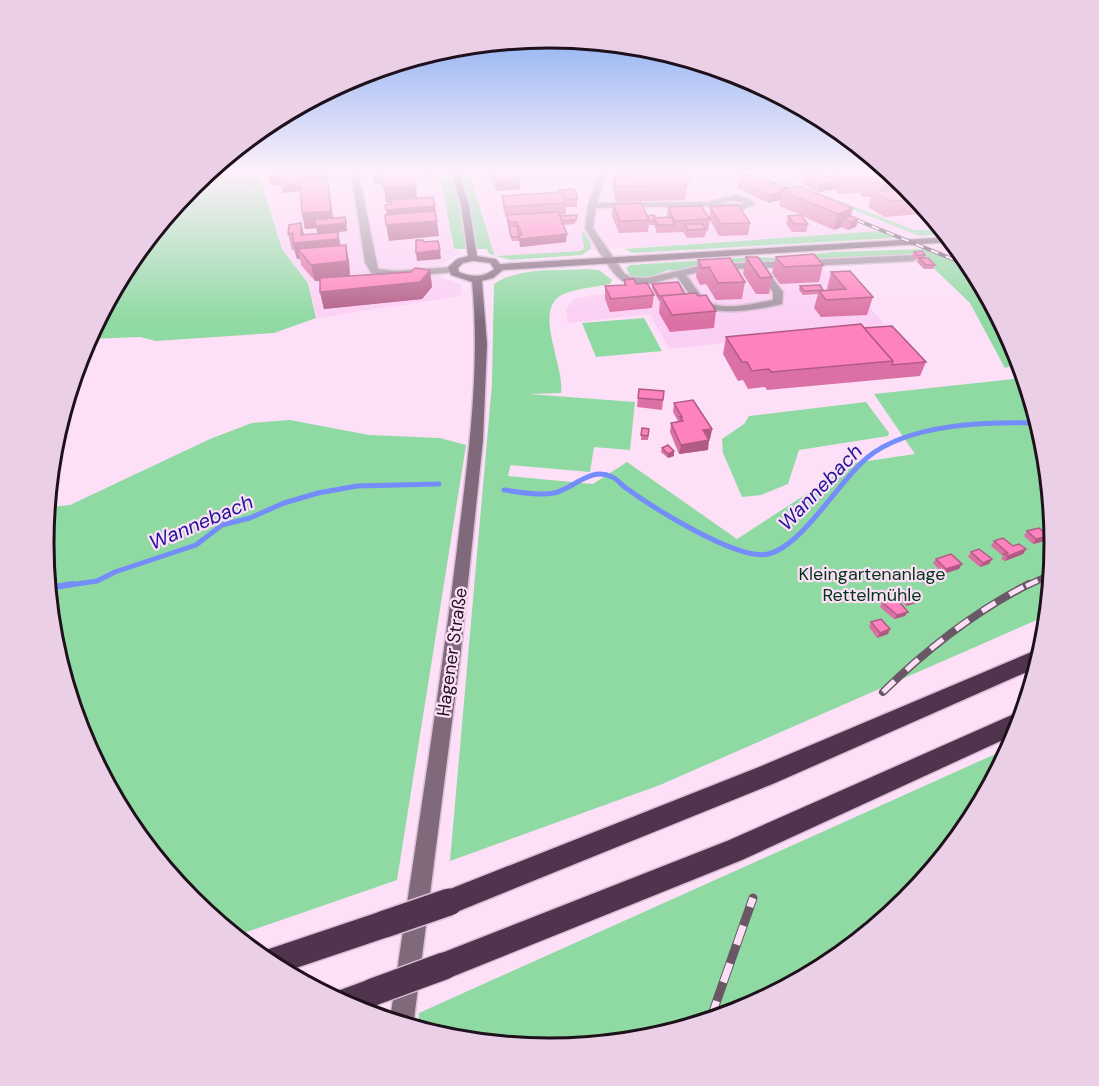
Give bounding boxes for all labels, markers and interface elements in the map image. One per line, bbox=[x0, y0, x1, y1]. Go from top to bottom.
water label: Wannebach bbox=[772, 438, 868, 536]
water label: Wannebach bbox=[145, 488, 257, 556]
park label: Kleingartenanlage Rettelmühle bbox=[798, 562, 946, 607]
street label: Hagener Straße bbox=[431, 586, 473, 718]

